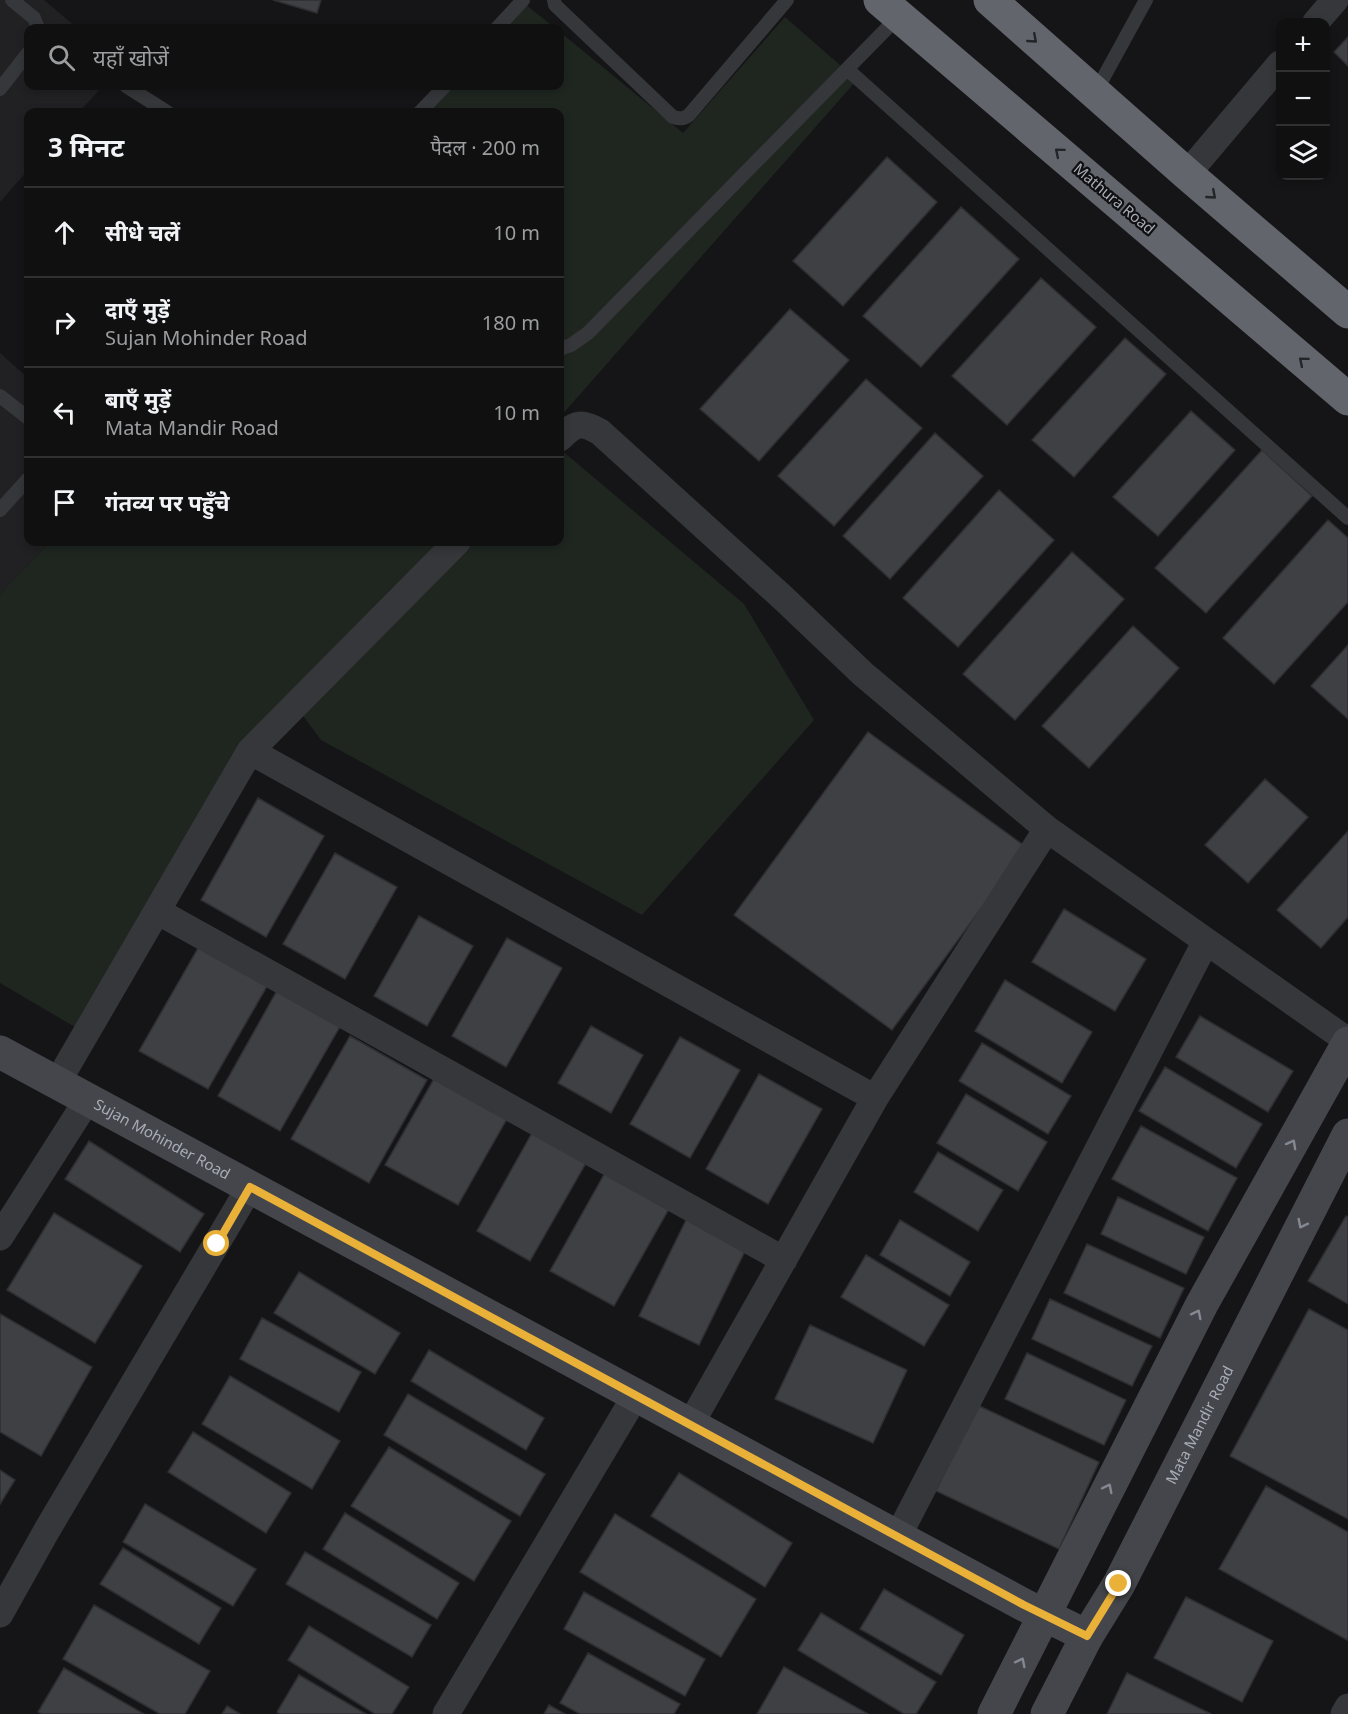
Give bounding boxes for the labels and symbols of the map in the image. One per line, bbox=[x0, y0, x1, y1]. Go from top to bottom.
one-way arrow bbox=[1027, 32, 1037, 43]
one-way arrow bbox=[1055, 149, 1066, 160]
street label: Mathura Road bbox=[1070, 158, 1159, 238]
one-way arrow bbox=[1205, 188, 1216, 199]
one-way arrow bbox=[1299, 357, 1310, 368]
street label: Sujan Mohinder Road bbox=[91, 1094, 234, 1183]
one-way arrow bbox=[1285, 1140, 1296, 1150]
one-way arrow bbox=[1298, 1218, 1310, 1229]
route start bbox=[203, 1230, 229, 1256]
one-way arrow bbox=[1190, 1310, 1201, 1320]
street label: Mata Mandir Road bbox=[1161, 1362, 1238, 1487]
one-way arrow bbox=[1101, 1483, 1113, 1494]
route end bbox=[1105, 1570, 1131, 1596]
one-way arrow bbox=[1013, 1657, 1025, 1668]

